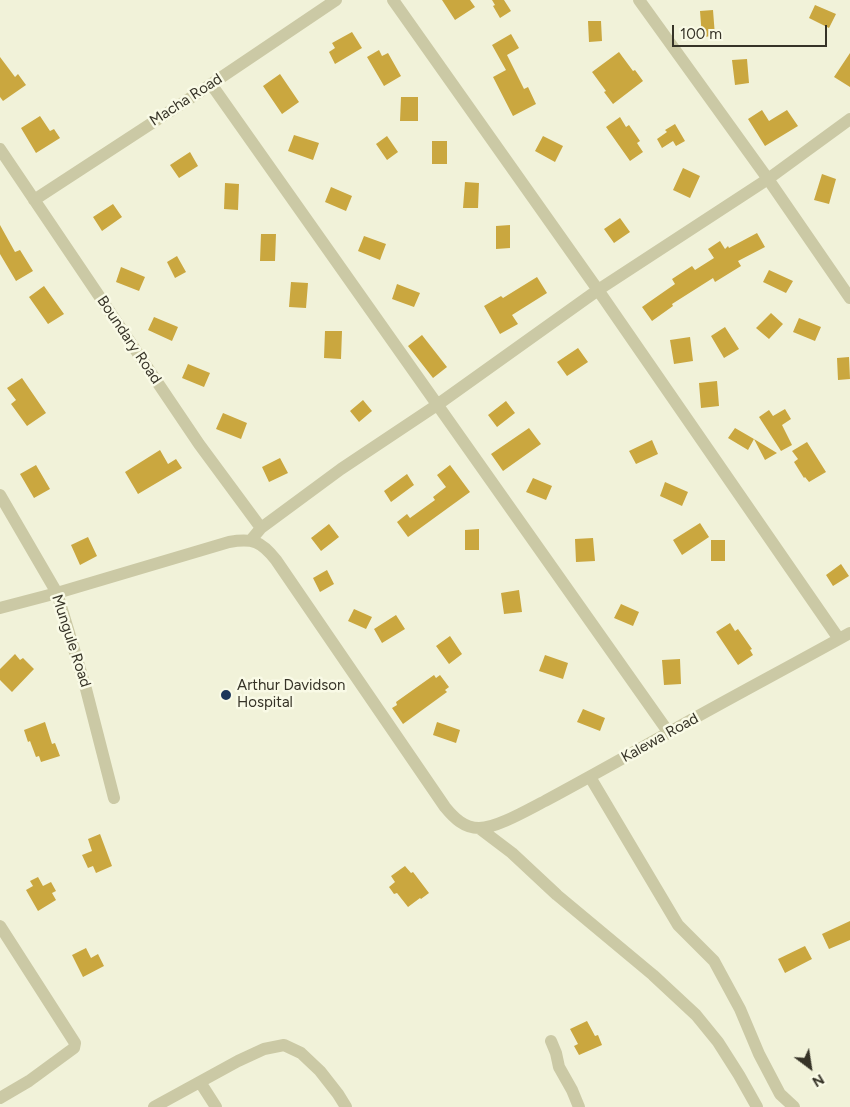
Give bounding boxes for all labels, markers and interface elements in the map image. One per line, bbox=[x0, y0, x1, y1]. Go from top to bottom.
scale bar bbox=[675, 15, 830, 47]
text: 100 m bbox=[680, 25, 722, 43]
street label: Macha Road bbox=[146, 70, 226, 130]
street label: Boundary Road bbox=[93, 293, 165, 387]
street label: Mungule Road bbox=[48, 592, 94, 690]
place label: Arthur Davidson Hospital bbox=[237, 677, 345, 712]
marker: Arthur Davidson Hospital bbox=[219, 688, 233, 702]
street label: Kalewa Road bbox=[618, 709, 702, 767]
north arrow bbox=[785, 1042, 835, 1092]
text: N bbox=[809, 1070, 827, 1090]

